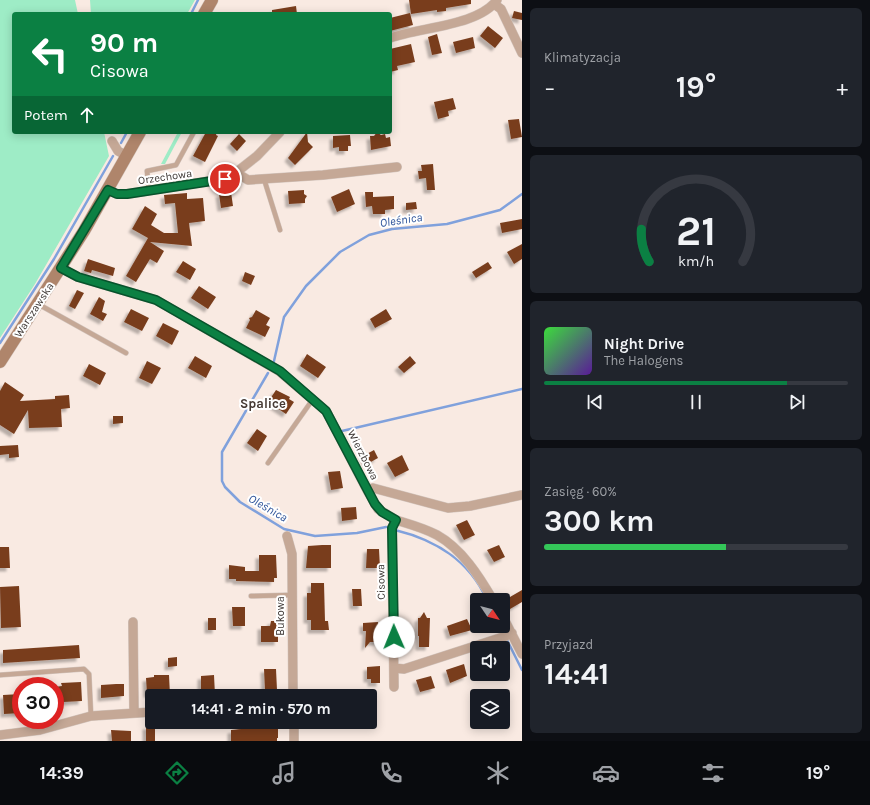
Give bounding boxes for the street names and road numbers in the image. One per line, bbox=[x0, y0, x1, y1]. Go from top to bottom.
street label: Orzechowa bbox=[137, 167, 193, 187]
street label: Warszawska bbox=[12, 280, 56, 340]
street label: Wierzbowa bbox=[345, 428, 381, 482]
street label: Cisowa bbox=[374, 564, 388, 600]
street label: Bukowa bbox=[274, 596, 287, 636]

